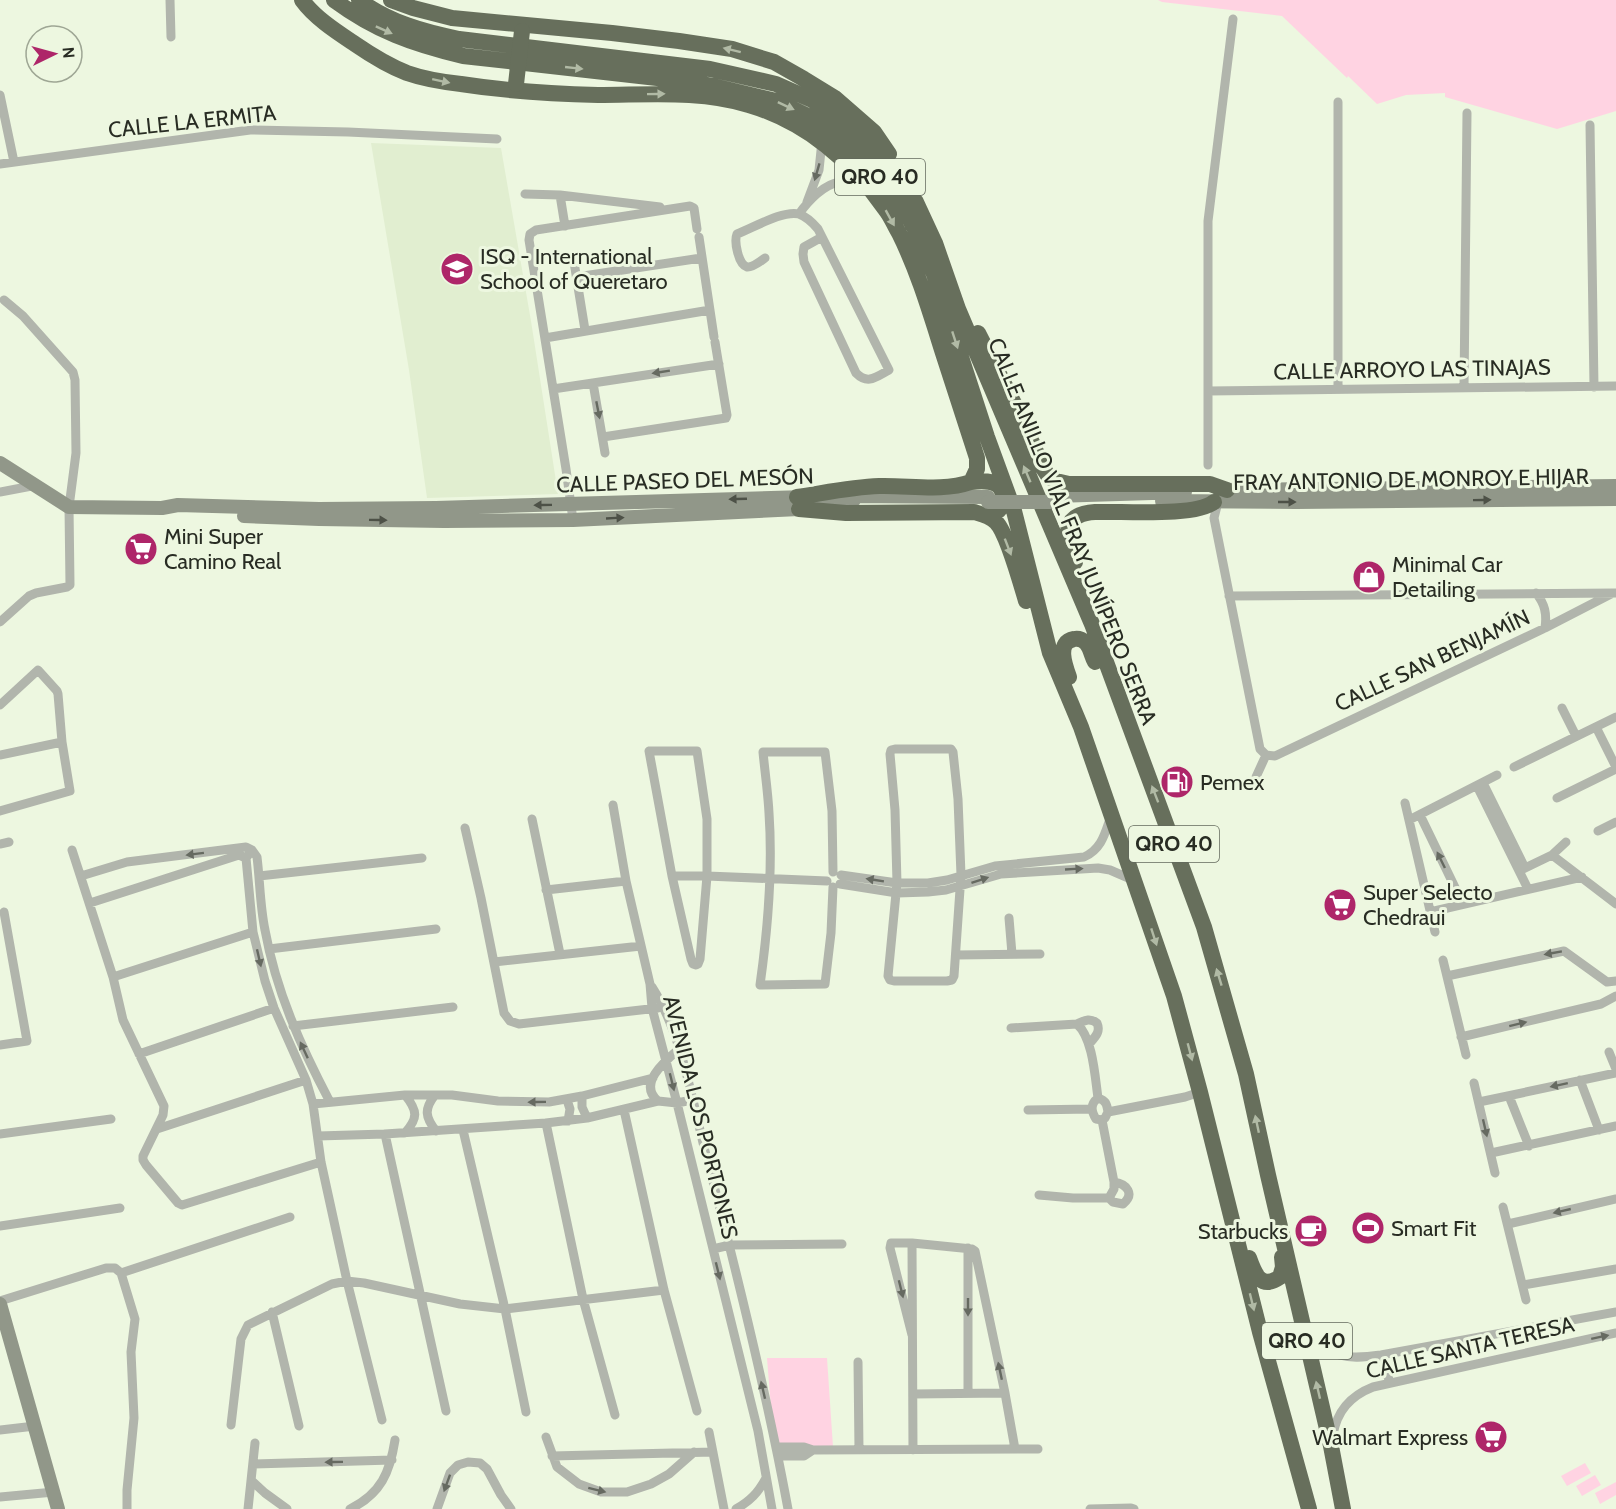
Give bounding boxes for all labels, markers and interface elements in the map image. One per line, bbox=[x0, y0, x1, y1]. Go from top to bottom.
north arrow bbox=[24, 24, 84, 84]
one-way arrow bbox=[375, 26, 392, 35]
one-way arrow bbox=[723, 45, 741, 55]
text: N bbox=[58, 46, 78, 59]
one-way arrow bbox=[564, 63, 583, 73]
one-way arrow bbox=[432, 77, 451, 86]
one-way arrow bbox=[647, 89, 666, 99]
street label: CALLE LA ERMITA bbox=[107, 99, 278, 144]
one-way arrow bbox=[777, 101, 795, 111]
road number: QRO 40 bbox=[835, 159, 925, 195]
one-way arrow bbox=[812, 163, 821, 181]
one-way arrow bbox=[885, 210, 896, 226]
place label: ISQ - International School of Queretaro bbox=[480, 243, 668, 295]
school or university icon: ISQ - International School of Queretaro bbox=[439, 251, 475, 287]
one-way arrow bbox=[951, 331, 961, 349]
street label: CALLE ANILLO VIAL FRAY JUNÍPERO SERRA bbox=[982, 334, 1163, 729]
street label: CALLE ARROYO LAS TINAJAS bbox=[1273, 354, 1551, 385]
one-way arrow bbox=[651, 368, 670, 377]
one-way arrow bbox=[594, 401, 603, 420]
street label: CALLE PASEO DEL MESÓN bbox=[556, 463, 814, 498]
street label: FRAY ANTONIO DE MONROY E HIJAR bbox=[1233, 463, 1589, 496]
one-way arrow bbox=[1022, 464, 1032, 482]
one-way arrow bbox=[729, 495, 748, 504]
one-way arrow bbox=[1473, 495, 1492, 505]
one-way arrow bbox=[1278, 497, 1297, 507]
one-way arrow bbox=[534, 501, 553, 510]
one-way arrow bbox=[605, 514, 624, 523]
one-way arrow bbox=[368, 515, 387, 525]
place label: Mini Super Camino Real bbox=[164, 523, 282, 575]
supermarket icon: Mini Super Camino Real bbox=[123, 531, 159, 567]
one-way arrow bbox=[1003, 538, 1013, 556]
place label: Minimal Car Detailing bbox=[1392, 551, 1502, 603]
shop icon: Minimal Car Detailing bbox=[1351, 559, 1387, 595]
street label: CALLE SAN BENJAMÍN bbox=[1330, 603, 1534, 717]
fuel station icon: Pemex bbox=[1159, 764, 1195, 800]
place label: Pemex bbox=[1200, 769, 1265, 796]
one-way arrow bbox=[1149, 785, 1159, 803]
road number: QRO 40 bbox=[1129, 826, 1219, 862]
one-way arrow bbox=[185, 849, 204, 858]
one-way arrow bbox=[1436, 851, 1446, 868]
one-way arrow bbox=[1065, 864, 1084, 873]
one-way arrow bbox=[971, 874, 989, 884]
one-way arrow bbox=[865, 875, 884, 884]
place label: Super Selecto Chedraui bbox=[1363, 879, 1493, 931]
supermarket icon: Super Selecto Chedraui bbox=[1322, 887, 1358, 923]
one-way arrow bbox=[1150, 928, 1160, 946]
one-way arrow bbox=[255, 949, 265, 967]
one-way arrow bbox=[1543, 949, 1562, 958]
one-way arrow bbox=[1214, 968, 1223, 986]
street label: AVENIDA LOS PORTONES bbox=[657, 993, 744, 1242]
one-way arrow bbox=[1509, 1018, 1527, 1028]
one-way arrow bbox=[299, 1040, 309, 1058]
one-way arrow bbox=[1185, 1043, 1195, 1061]
one-way arrow bbox=[667, 1073, 677, 1091]
one-way arrow bbox=[1549, 1081, 1568, 1090]
one-way arrow bbox=[528, 1097, 547, 1107]
one-way arrow bbox=[1252, 1114, 1261, 1133]
one-way arrow bbox=[1480, 1119, 1490, 1137]
one-way arrow bbox=[1553, 1207, 1571, 1217]
sports icon: Smart Fit bbox=[1350, 1210, 1386, 1246]
cafe icon: Starbucks bbox=[1293, 1213, 1329, 1249]
place label: Smart Fit bbox=[1391, 1215, 1477, 1242]
place label: Starbucks bbox=[1198, 1218, 1288, 1245]
one-way arrow bbox=[714, 1262, 724, 1281]
one-way arrow bbox=[896, 1280, 906, 1299]
one-way arrow bbox=[1248, 1293, 1258, 1312]
one-way arrow bbox=[963, 1297, 973, 1316]
street label: CALLE SANTA TERESA bbox=[1363, 1310, 1577, 1385]
road number: QRO 40 bbox=[1262, 1323, 1352, 1359]
one-way arrow bbox=[1590, 1332, 1609, 1341]
one-way arrow bbox=[995, 1361, 1004, 1380]
one-way arrow bbox=[758, 1380, 767, 1399]
one-way arrow bbox=[1313, 1380, 1322, 1399]
supermarket icon: Walmart Express bbox=[1473, 1419, 1509, 1455]
place label: Walmart Express bbox=[1312, 1424, 1468, 1451]
one-way arrow bbox=[324, 1457, 343, 1466]
one-way arrow bbox=[441, 1474, 451, 1492]
one-way arrow bbox=[588, 1485, 606, 1495]

